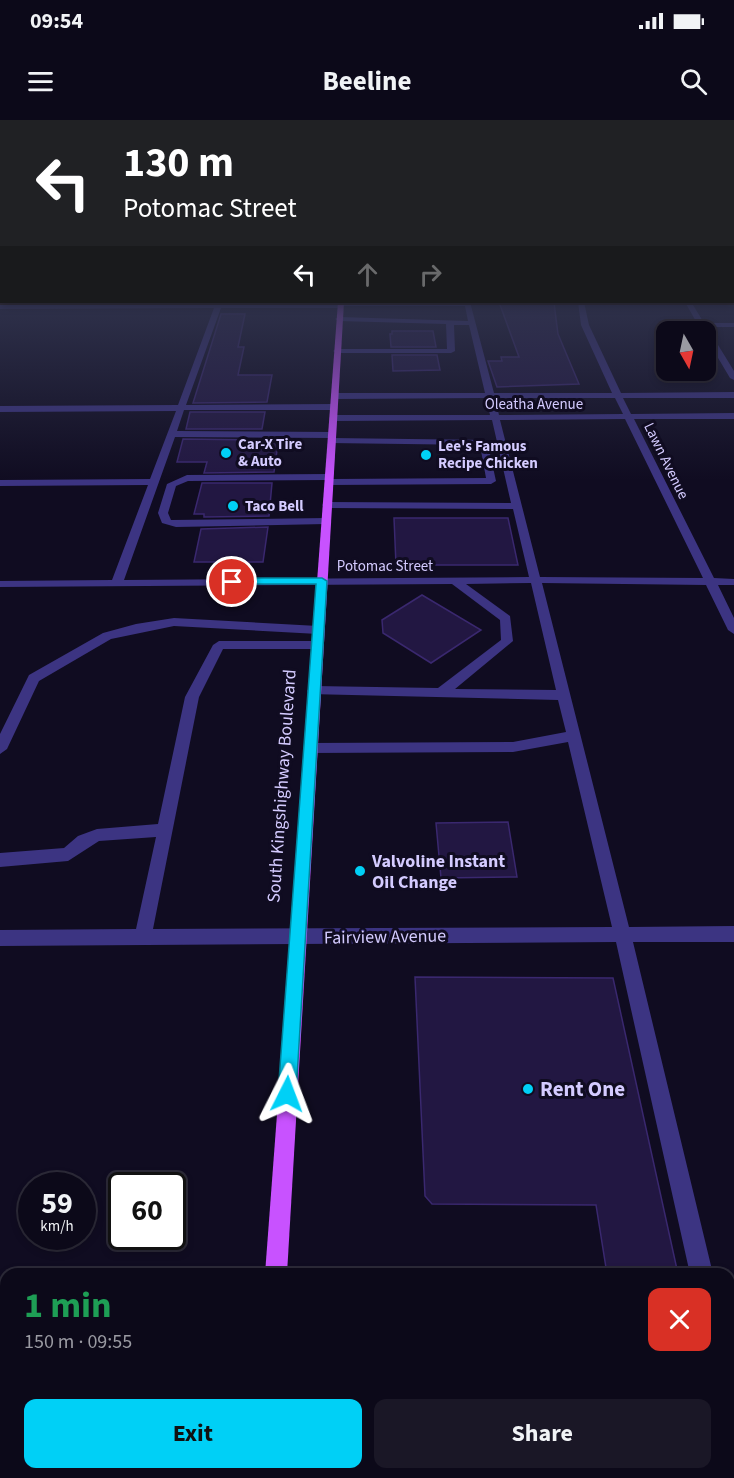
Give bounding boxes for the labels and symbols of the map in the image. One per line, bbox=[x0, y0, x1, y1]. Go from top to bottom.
north arrow bbox=[656, 321, 716, 381]
street label: Oleatha Avenue bbox=[485, 394, 583, 415]
street label: Lawn Avenue bbox=[638, 419, 694, 503]
place label: Car-X Tire & Auto bbox=[238, 434, 302, 472]
place label: Lee's Famous Recipe Chicken bbox=[438, 436, 538, 474]
marker: Car-X Tire & Auto bbox=[219, 446, 233, 460]
marker: Lee's Famous Recipe Chicken bbox=[419, 448, 433, 462]
place label: Taco Bell bbox=[245, 496, 304, 517]
marker: Taco Bell bbox=[226, 499, 240, 513]
pin bbox=[206, 556, 257, 607]
street label: Potomac Street bbox=[337, 556, 433, 577]
street label: South Kingshighway Boulevard bbox=[261, 669, 303, 903]
place label: Valvoline Instant Oil Change bbox=[371, 849, 505, 895]
marker: Valvoline Instant Oil Change bbox=[353, 864, 367, 878]
street label: Fairview Avenue bbox=[324, 923, 446, 951]
position arrow bbox=[255, 1062, 319, 1126]
place label: Rent One bbox=[540, 1074, 625, 1104]
marker: Rent One bbox=[521, 1082, 535, 1096]
speed limit sign: 60 bbox=[108, 1172, 186, 1250]

